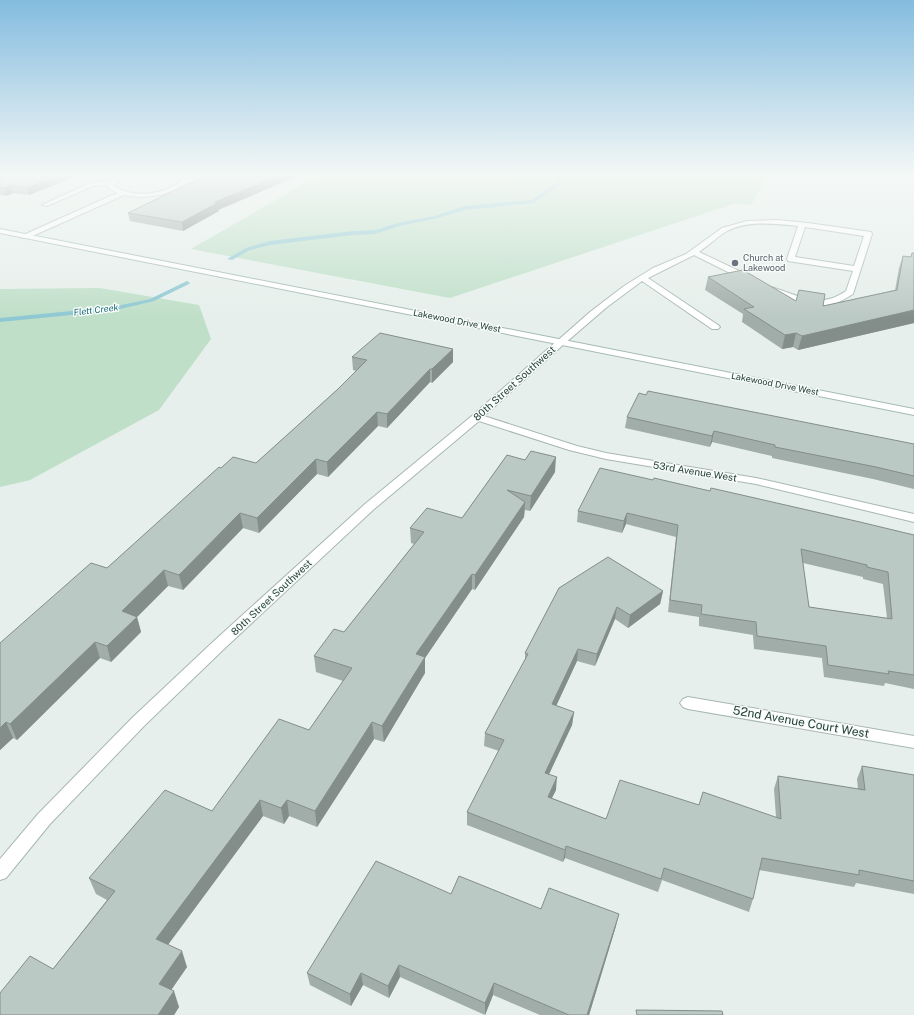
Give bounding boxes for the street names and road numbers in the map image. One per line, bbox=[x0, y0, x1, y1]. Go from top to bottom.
street label: Lakewood Drive West bbox=[412, 307, 502, 335]
street label: 80th Street Southwest bbox=[471, 343, 557, 423]
street label: Lakewood Drive West bbox=[730, 370, 820, 398]
street label: 53rd Avenue West bbox=[652, 458, 738, 484]
street label: 80th Street Southwest bbox=[228, 556, 314, 638]
street label: 52nd Avenue Court West bbox=[732, 703, 871, 741]

